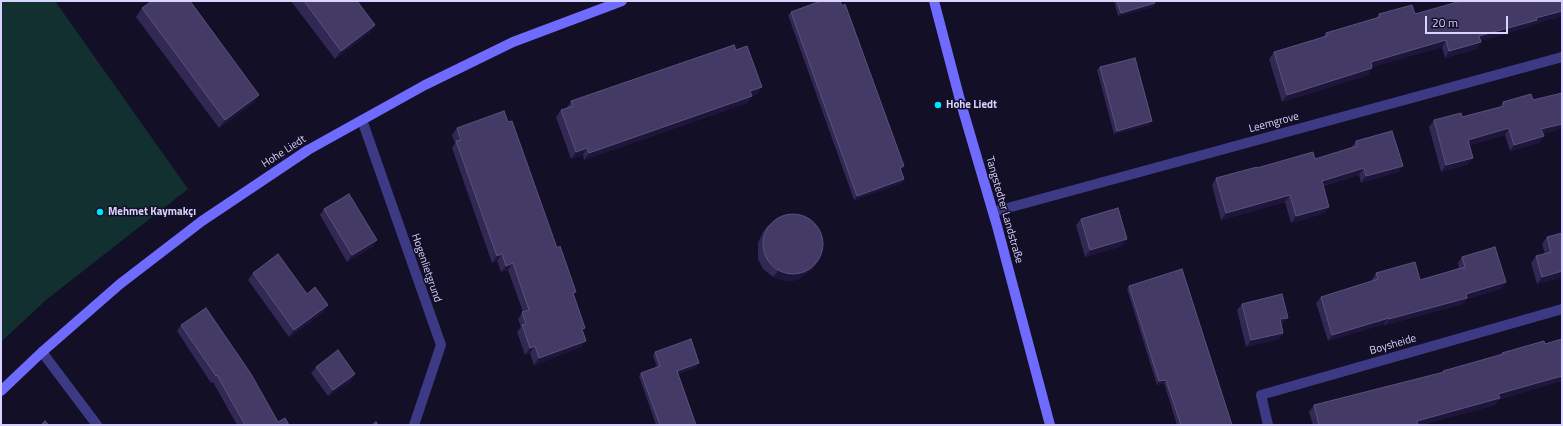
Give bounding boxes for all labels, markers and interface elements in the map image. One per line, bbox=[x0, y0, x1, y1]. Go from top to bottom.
scale bar bbox=[1427, 8, 1510, 34]
text: 20 m bbox=[1432, 13, 1458, 32]
place label: Hohe Liedt bbox=[946, 98, 997, 112]
marker: Hohe Liedt bbox=[933, 100, 943, 110]
street label: Leemgrove bbox=[1248, 110, 1300, 136]
street label: Hohe Liedt bbox=[259, 133, 309, 171]
street label: Tangstedter Landstraße bbox=[982, 155, 1026, 265]
place label: Mehmet Kaymakçı bbox=[108, 205, 196, 219]
marker: Mehmet Kaymakçı bbox=[95, 207, 105, 217]
street label: Hogenlietgrund bbox=[408, 232, 444, 304]
street label: Boysheide bbox=[1368, 332, 1418, 358]

